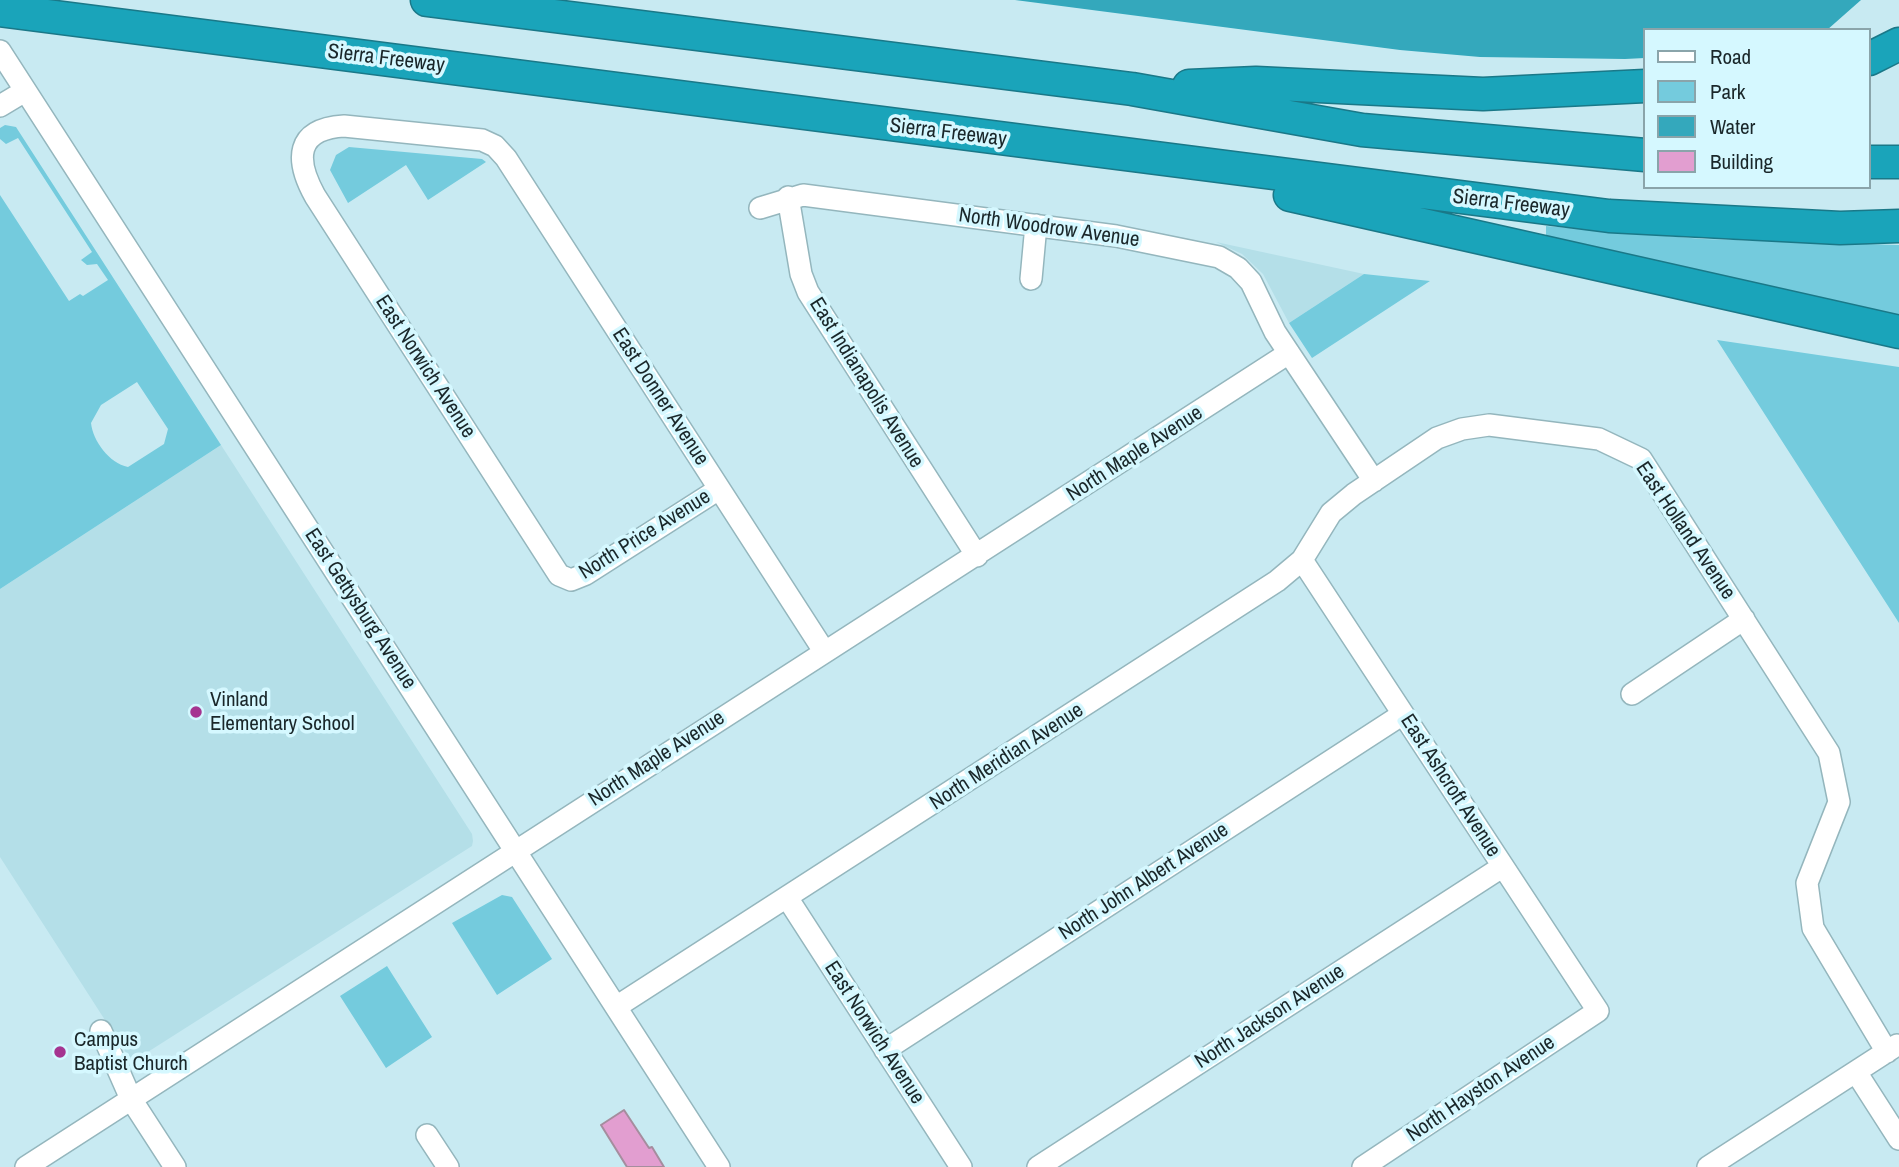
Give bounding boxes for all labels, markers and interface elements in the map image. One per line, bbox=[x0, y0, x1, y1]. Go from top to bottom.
legend bbox=[1644, 28, 1871, 189]
street label: Sierra Freeway bbox=[326, 39, 446, 79]
text: Road bbox=[1710, 42, 1751, 71]
text: Park bbox=[1710, 77, 1745, 106]
text: Water bbox=[1710, 112, 1755, 141]
street label: Sierra Freeway bbox=[888, 113, 1008, 153]
text: Building bbox=[1710, 147, 1773, 176]
street label: Sierra Freeway bbox=[1451, 184, 1571, 224]
street label: North Woodrow Avenue bbox=[957, 203, 1141, 253]
street label: East Norwich Avenue bbox=[369, 291, 481, 443]
street label: East Indianapolis Avenue bbox=[803, 293, 929, 473]
street label: East Donner Avenue bbox=[606, 324, 714, 470]
street label: North Maple Avenue bbox=[1062, 401, 1208, 507]
street label: East Holland Avenue bbox=[1630, 457, 1740, 605]
street label: North Price Avenue bbox=[575, 485, 715, 585]
street label: East Gettysburg Avenue bbox=[299, 524, 421, 694]
place label: Vinland Elementary School bbox=[210, 687, 355, 737]
street label: North Meridian Avenue bbox=[926, 698, 1088, 816]
marker: Vinland Elementary School bbox=[188, 704, 204, 720]
street label: North Maple Avenue bbox=[584, 706, 730, 812]
street label: East Ashcroft Avenue bbox=[1394, 710, 1506, 862]
street label: North John Albert Avenue bbox=[1055, 818, 1233, 946]
street label: East Norwich Avenue bbox=[818, 957, 930, 1109]
street label: North Jackson Avenue bbox=[1191, 959, 1349, 1075]
place label: Campus Baptist Church bbox=[74, 1027, 188, 1077]
street label: North Hayston Avenue bbox=[1402, 1030, 1560, 1148]
marker: Campus Baptist Church bbox=[52, 1044, 68, 1060]

